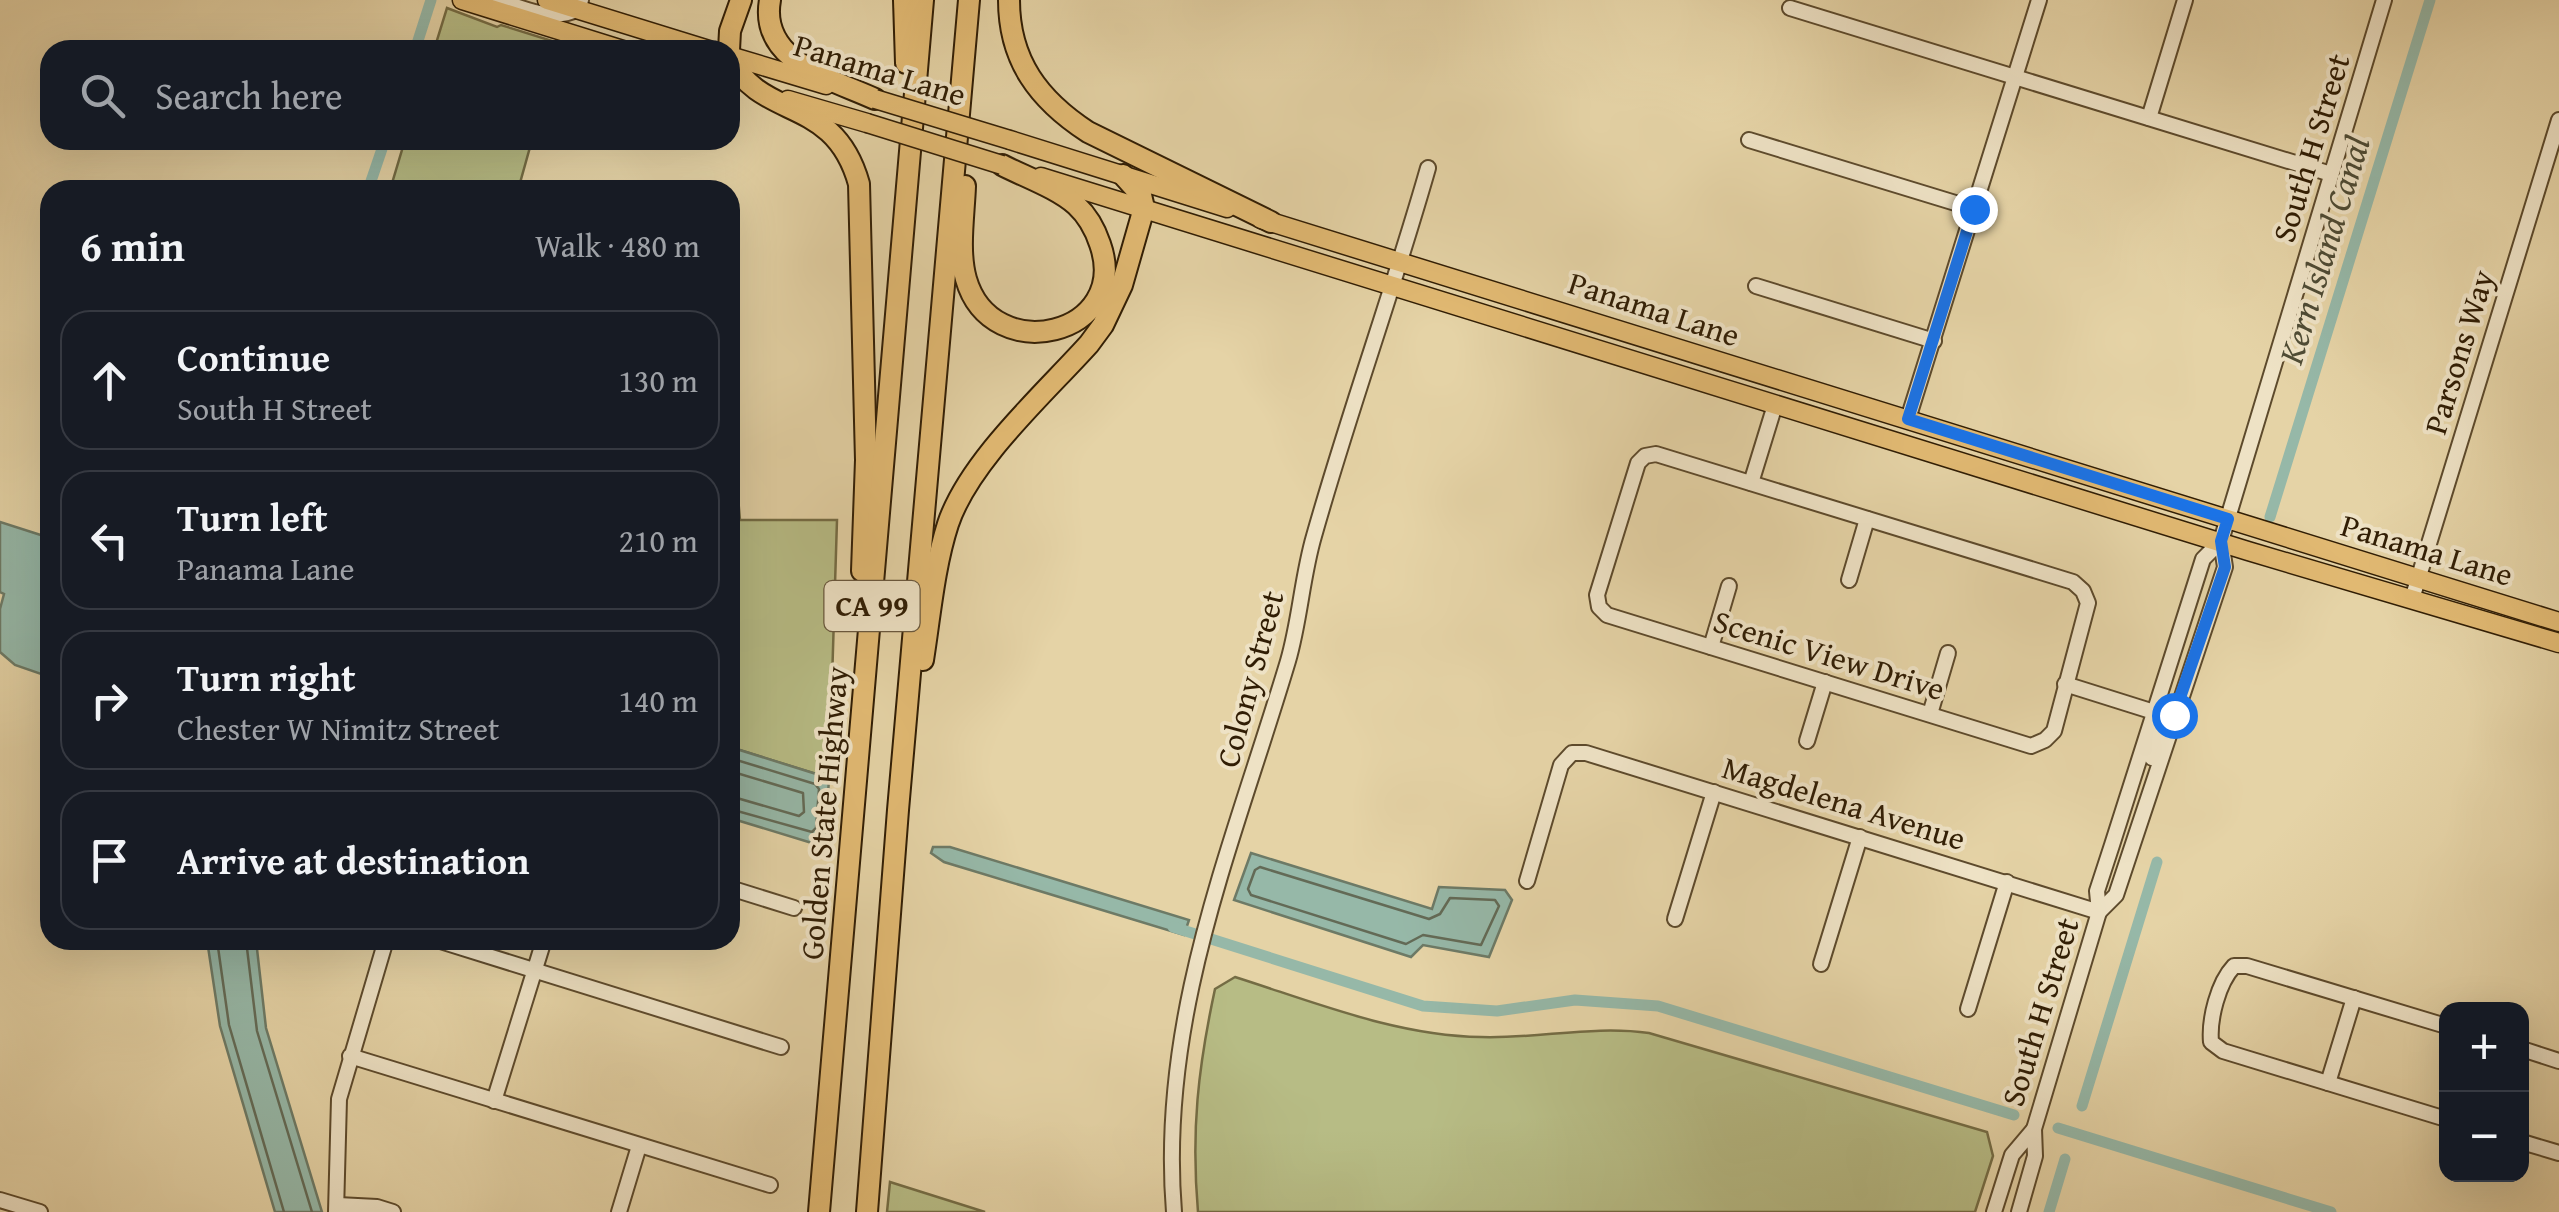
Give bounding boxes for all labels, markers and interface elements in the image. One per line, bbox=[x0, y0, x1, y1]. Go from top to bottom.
street label: Panama Lane bbox=[788, 21, 972, 118]
search box bbox=[40, 40, 740, 150]
street label: South H Street bbox=[2260, 48, 2361, 248]
text: Search here bbox=[155, 67, 343, 123]
icon: search bbox=[75, 68, 130, 123]
water label: Kern Island Canal bbox=[2264, 130, 2382, 371]
route end bbox=[1952, 187, 1998, 233]
text: 6 min bbox=[80, 215, 185, 276]
text: Walk · 480 m bbox=[535, 222, 700, 269]
street label: Panama Lane bbox=[1563, 259, 1746, 358]
street label: Parsons Way bbox=[2411, 264, 2506, 440]
text: Continue bbox=[177, 329, 330, 385]
icon: ahead bbox=[82, 353, 137, 408]
text: 130 m bbox=[619, 357, 698, 404]
text: South H Street bbox=[177, 385, 372, 432]
text: Turn left bbox=[177, 489, 328, 545]
street label: Panama Lane bbox=[2335, 501, 2519, 598]
icon: left bbox=[82, 513, 137, 568]
text: 210 m bbox=[619, 517, 698, 564]
text: Panama Lane bbox=[177, 545, 354, 592]
road number: CA 99 bbox=[824, 581, 920, 631]
street label: Colony Street bbox=[1203, 585, 1296, 772]
street label: Scenic View Drive bbox=[1708, 597, 1951, 712]
text: Turn right bbox=[177, 649, 356, 705]
street label: Golden State Highway bbox=[787, 664, 860, 961]
icon: right bbox=[82, 673, 137, 728]
text: 140 m bbox=[619, 677, 698, 724]
route start bbox=[2152, 693, 2198, 739]
text: Chester W Nimitz Street bbox=[177, 705, 499, 752]
street label: Magdelena Avenue bbox=[1717, 743, 1971, 862]
text: Arrive at destination bbox=[177, 832, 530, 888]
icon: arrive bbox=[82, 833, 137, 888]
street label: South H Street bbox=[1989, 912, 2090, 1112]
map controls bbox=[2439, 1002, 2529, 1182]
button: + bbox=[2439, 1002, 2529, 1092]
button: − bbox=[2439, 1092, 2529, 1182]

